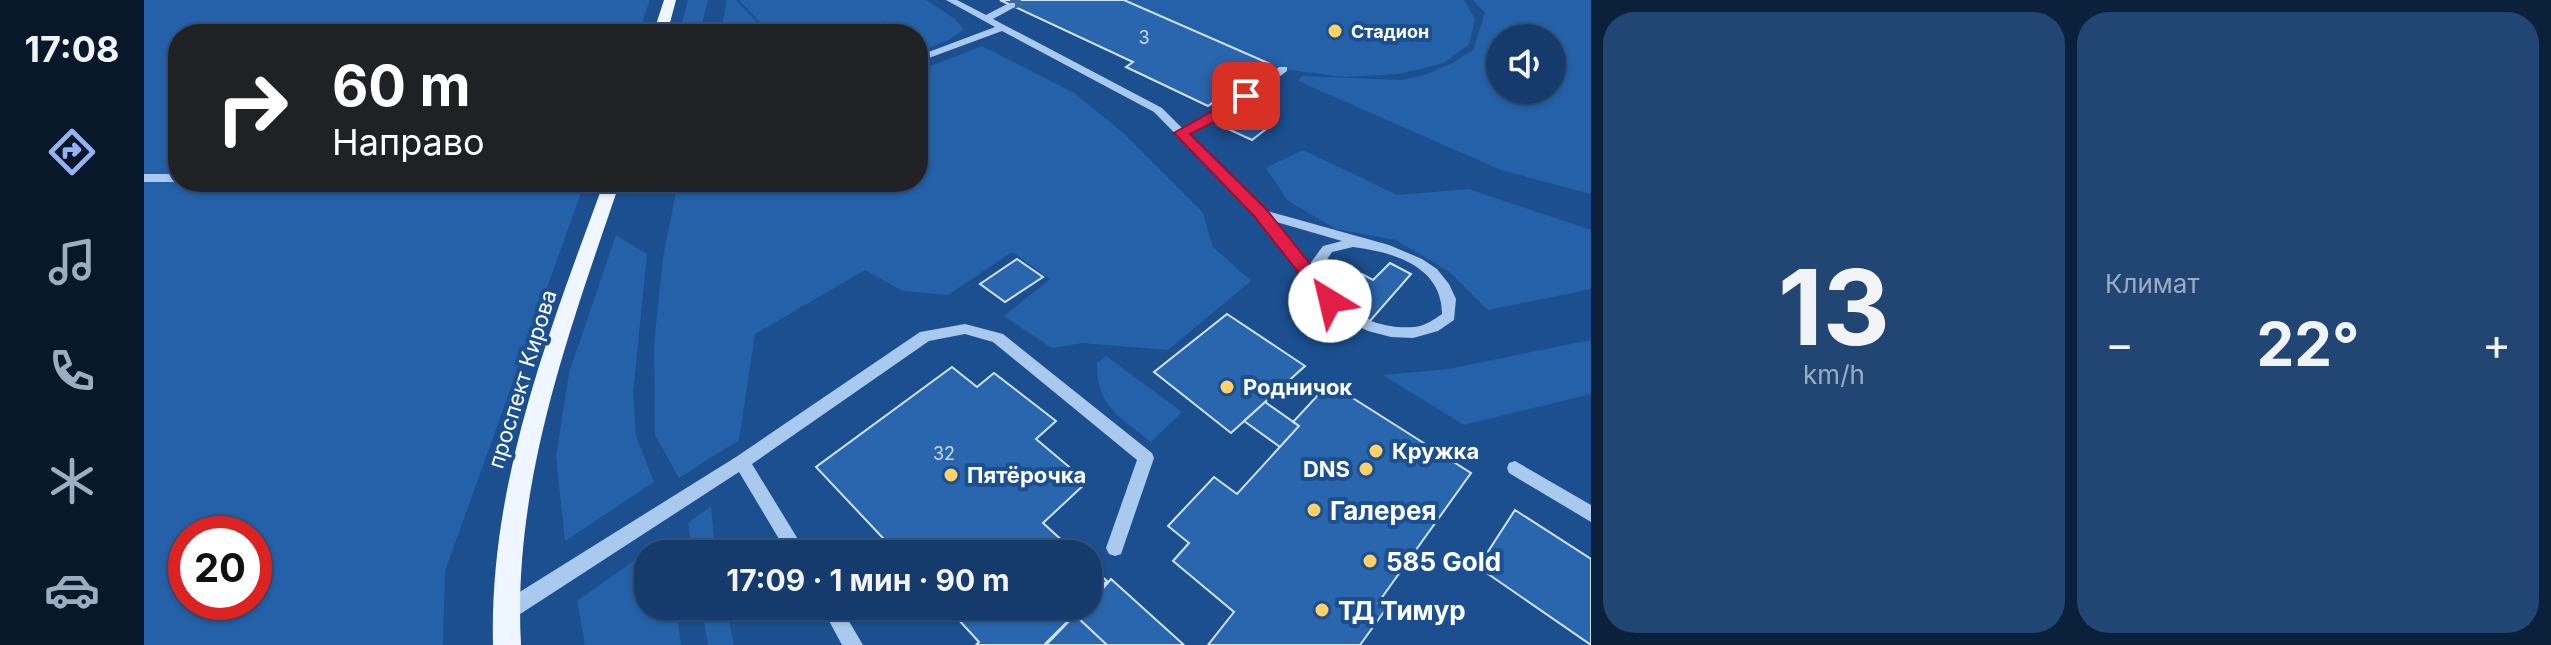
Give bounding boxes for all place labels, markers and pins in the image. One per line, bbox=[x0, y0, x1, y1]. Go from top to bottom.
place label: Стадион bbox=[1351, 21, 1429, 42]
marker: Стадион bbox=[1326, 22, 1344, 40]
pin bbox=[1212, 62, 1280, 130]
place label: Родничок bbox=[1243, 374, 1352, 400]
marker: Родничок bbox=[1218, 378, 1236, 396]
place label: Кружка bbox=[1392, 438, 1479, 464]
marker: Кружка bbox=[1367, 442, 1385, 460]
place label: DNS bbox=[1303, 456, 1350, 482]
marker: DNS bbox=[1357, 460, 1375, 478]
place label: Пятёрочка bbox=[967, 462, 1086, 488]
marker: Пятёрочка bbox=[942, 466, 960, 484]
place label: Галерея bbox=[1330, 495, 1436, 526]
marker: Галерея bbox=[1305, 501, 1323, 519]
place label: 585 Gold bbox=[1386, 546, 1501, 577]
marker: 585 Gold bbox=[1361, 552, 1379, 570]
place label: ТД Тимур bbox=[1338, 595, 1466, 626]
marker: ТД Тимур bbox=[1313, 601, 1331, 619]

